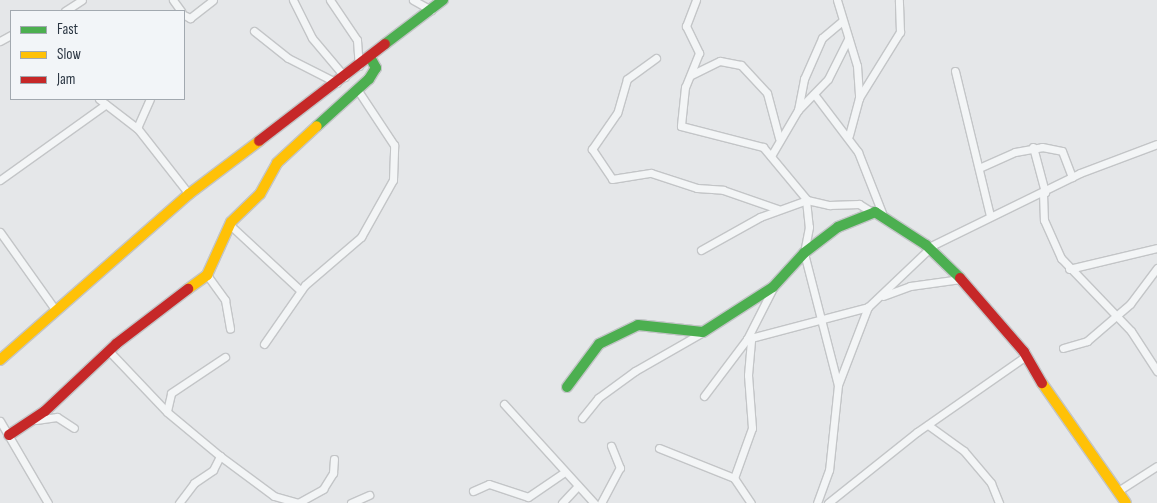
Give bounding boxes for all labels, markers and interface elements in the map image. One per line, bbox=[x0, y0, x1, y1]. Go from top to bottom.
legend bbox=[10, 10, 185, 100]
text: Fast bbox=[57, 20, 78, 39]
text: Slow bbox=[57, 45, 81, 64]
text: Jam bbox=[57, 70, 75, 89]

